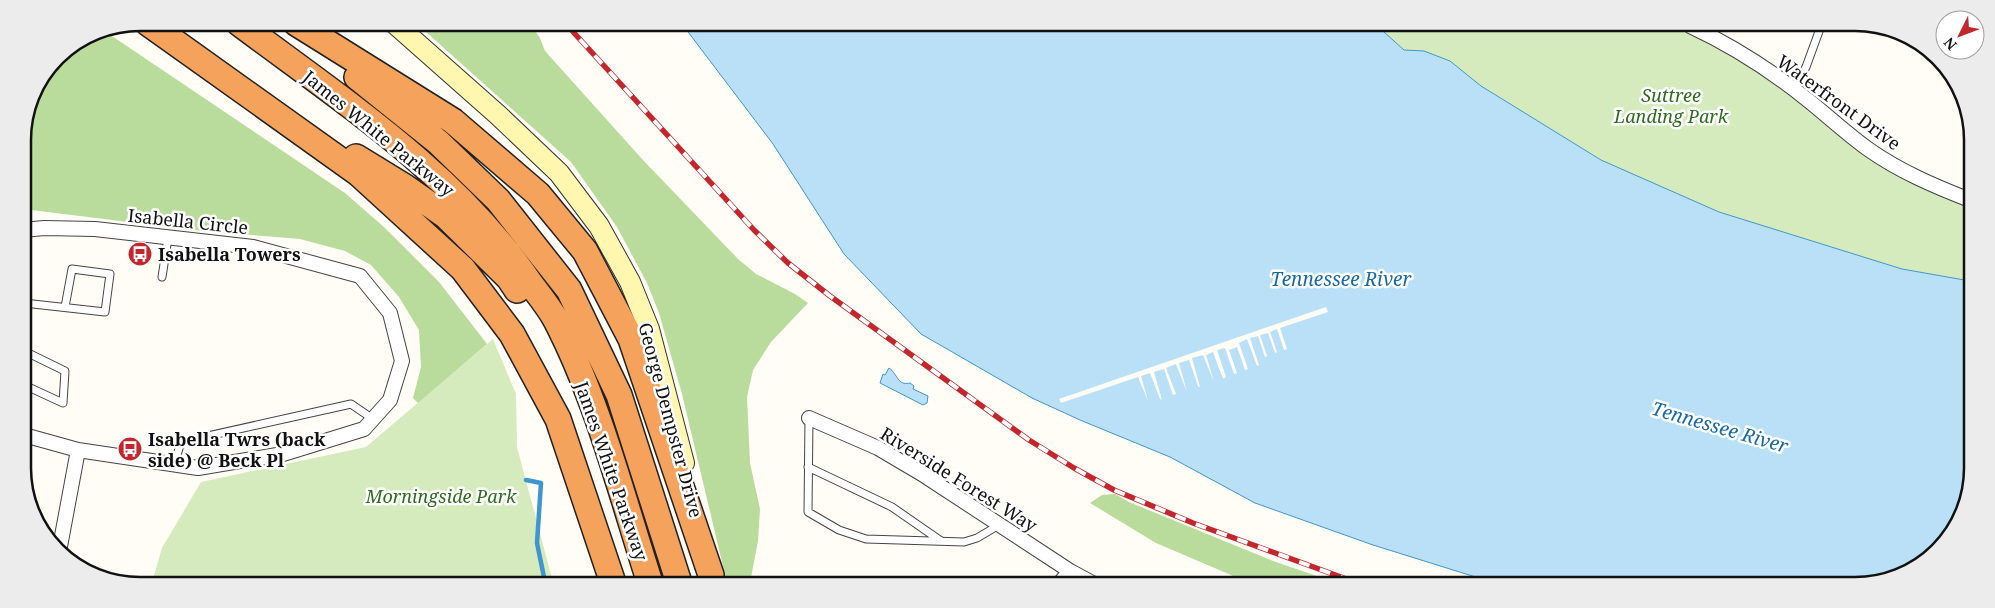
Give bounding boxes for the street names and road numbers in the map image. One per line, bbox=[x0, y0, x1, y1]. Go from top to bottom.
street label: Waterfront Drive bbox=[1772, 49, 1906, 155]
street label: James White Parkway bbox=[298, 64, 460, 202]
street label: Isabella Circle bbox=[127, 203, 249, 239]
street label: George Dempster Drive bbox=[633, 320, 709, 520]
street label: James White Parkway bbox=[570, 377, 654, 565]
street label: Riverside Forest Way bbox=[876, 421, 1043, 537]

